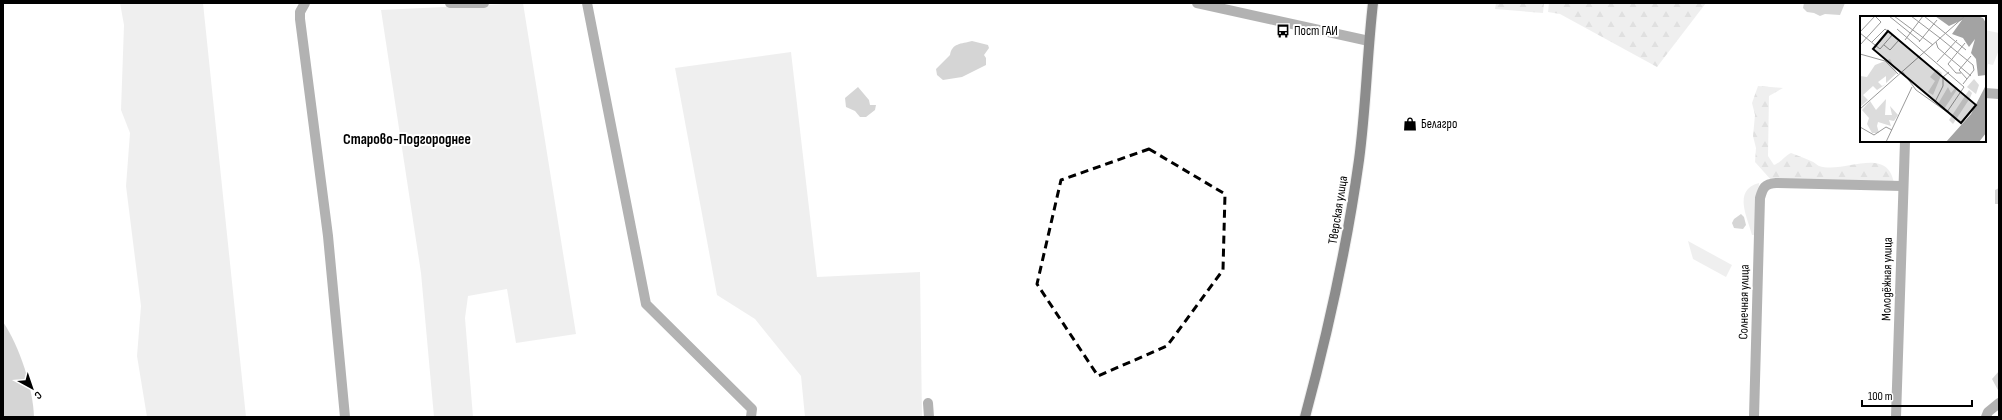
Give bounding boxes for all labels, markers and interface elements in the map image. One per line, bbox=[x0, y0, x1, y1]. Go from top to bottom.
inset map bbox=[1860, 16, 1986, 142]
bus stop icon: Пост ГАИ bbox=[1275, 23, 1291, 39]
place label: Пост ГАИ bbox=[1294, 23, 1338, 39]
shop icon: Белагро bbox=[1402, 116, 1418, 132]
place label: Белагро bbox=[1421, 116, 1457, 132]
district label: Старово-Подгороднее bbox=[343, 130, 471, 149]
street label: Тверская улица bbox=[1325, 175, 1351, 245]
street label: Молодёжная улица bbox=[1878, 237, 1896, 321]
street label: Солнечная улица bbox=[1735, 264, 1753, 340]
north arrow bbox=[12, 368, 52, 408]
scale bar bbox=[1862, 382, 1972, 408]
text: С bbox=[31, 388, 44, 402]
text: 100 m bbox=[1868, 389, 1893, 404]

